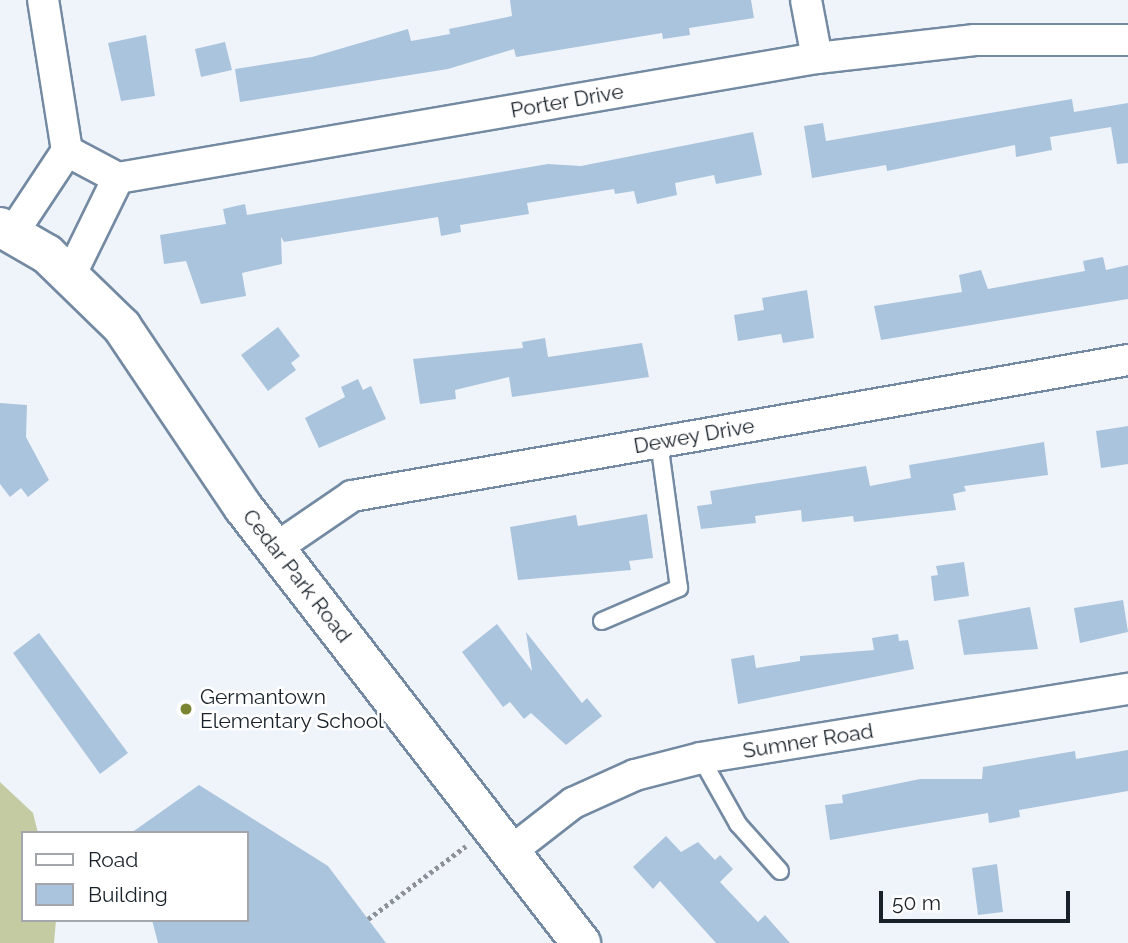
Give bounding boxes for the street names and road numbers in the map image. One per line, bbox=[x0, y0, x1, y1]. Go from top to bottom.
street label: Porter Drive bbox=[508, 79, 626, 123]
street label: Dewey Drive bbox=[631, 413, 757, 459]
street label: Cedar Park Road bbox=[237, 504, 357, 648]
street label: Sumner Road bbox=[741, 718, 875, 764]

